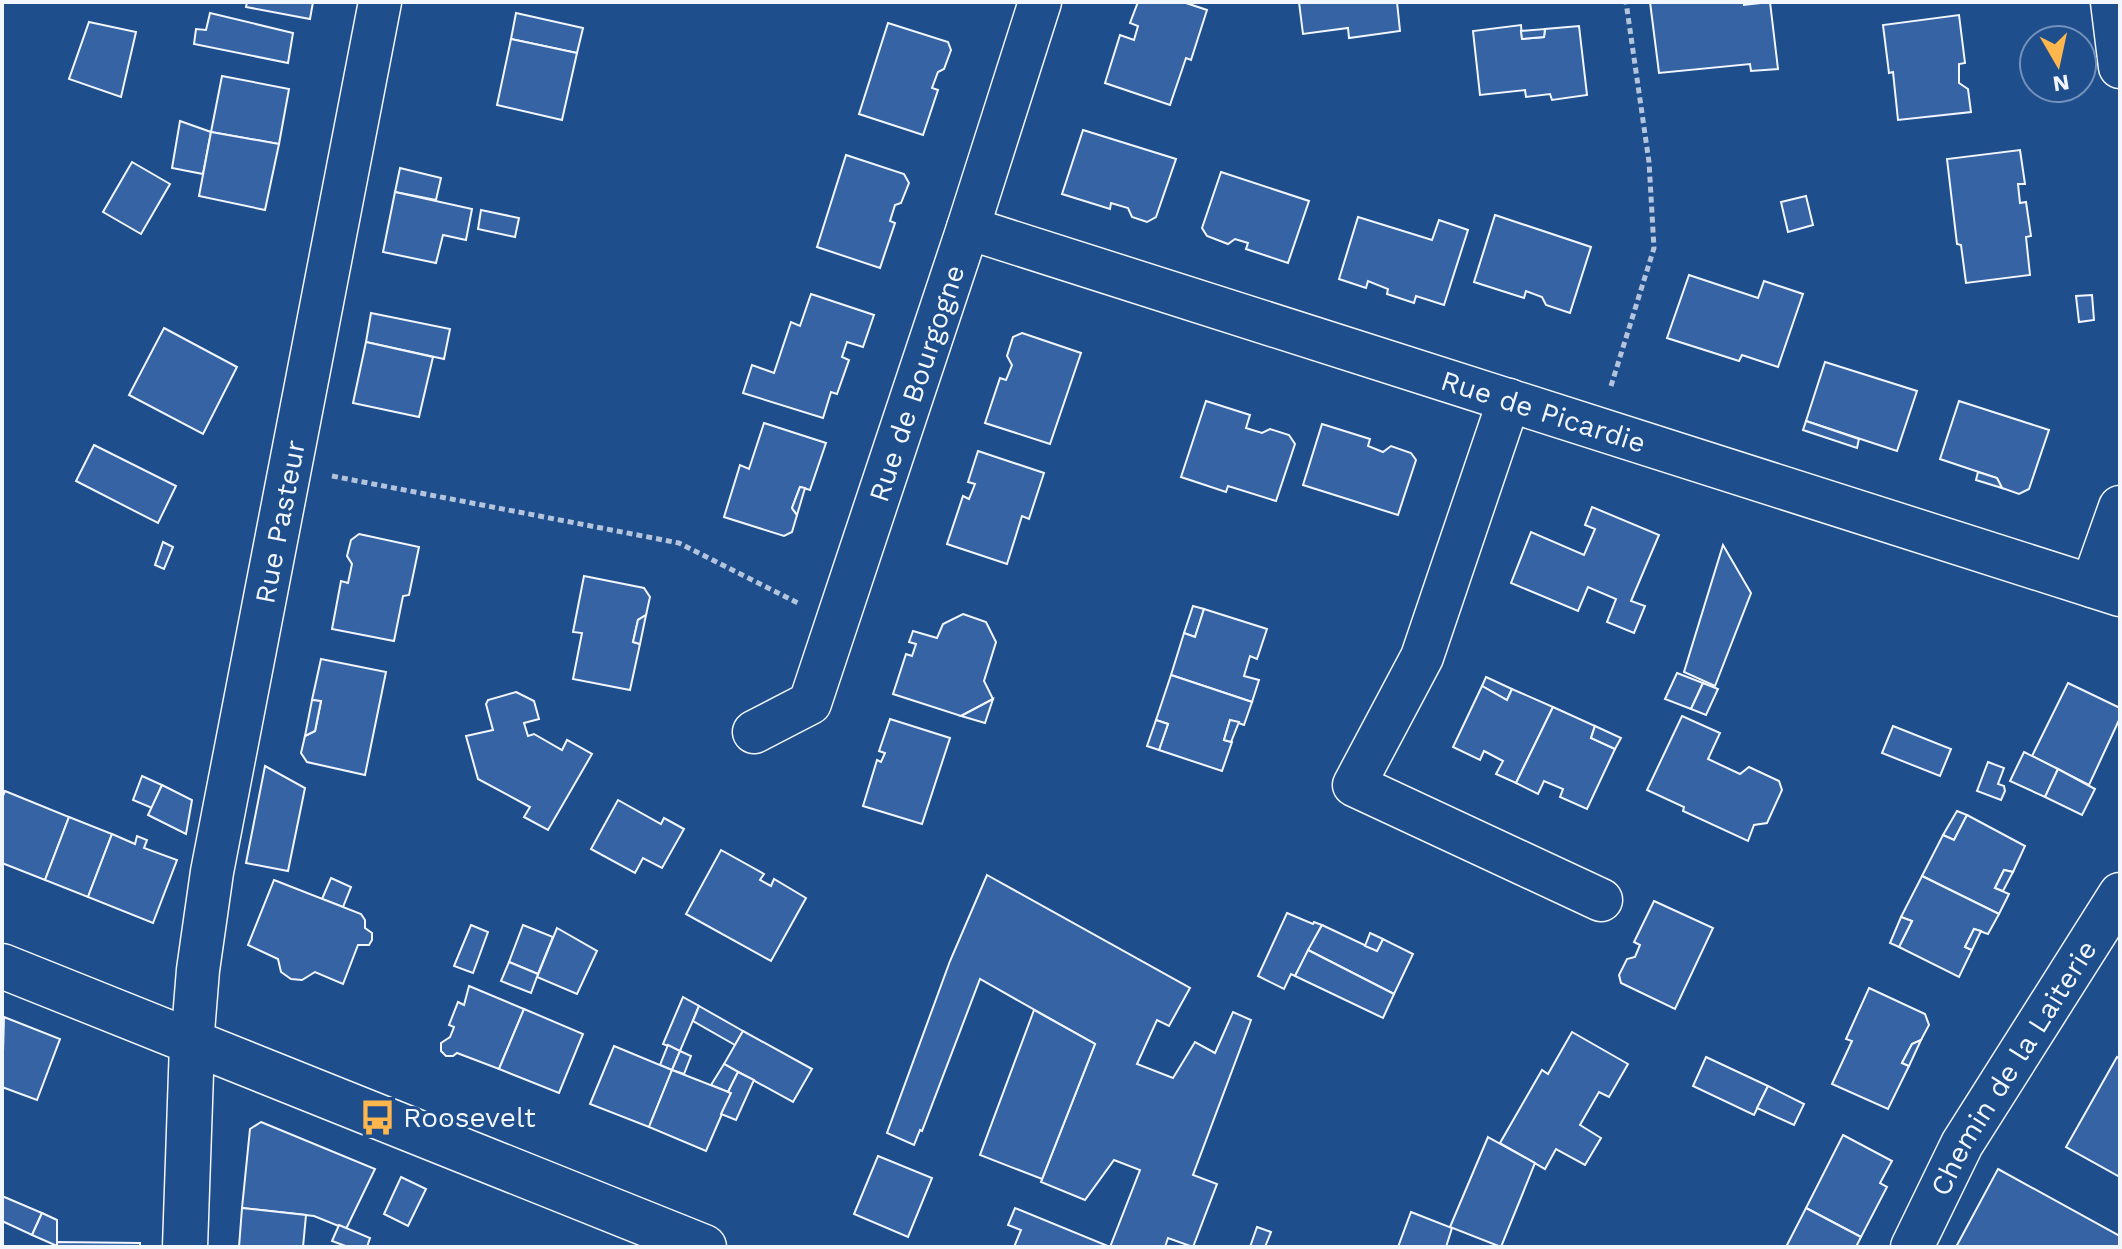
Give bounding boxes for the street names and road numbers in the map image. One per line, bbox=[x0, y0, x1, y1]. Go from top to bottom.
street label: Rue de Bourgogne bbox=[862, 261, 972, 506]
street label: Rue de Picardie bbox=[1437, 364, 1650, 460]
street label: Rue Pasteur bbox=[248, 437, 312, 606]
street label: Chemin de la Laiterie bbox=[1924, 934, 2104, 1201]

